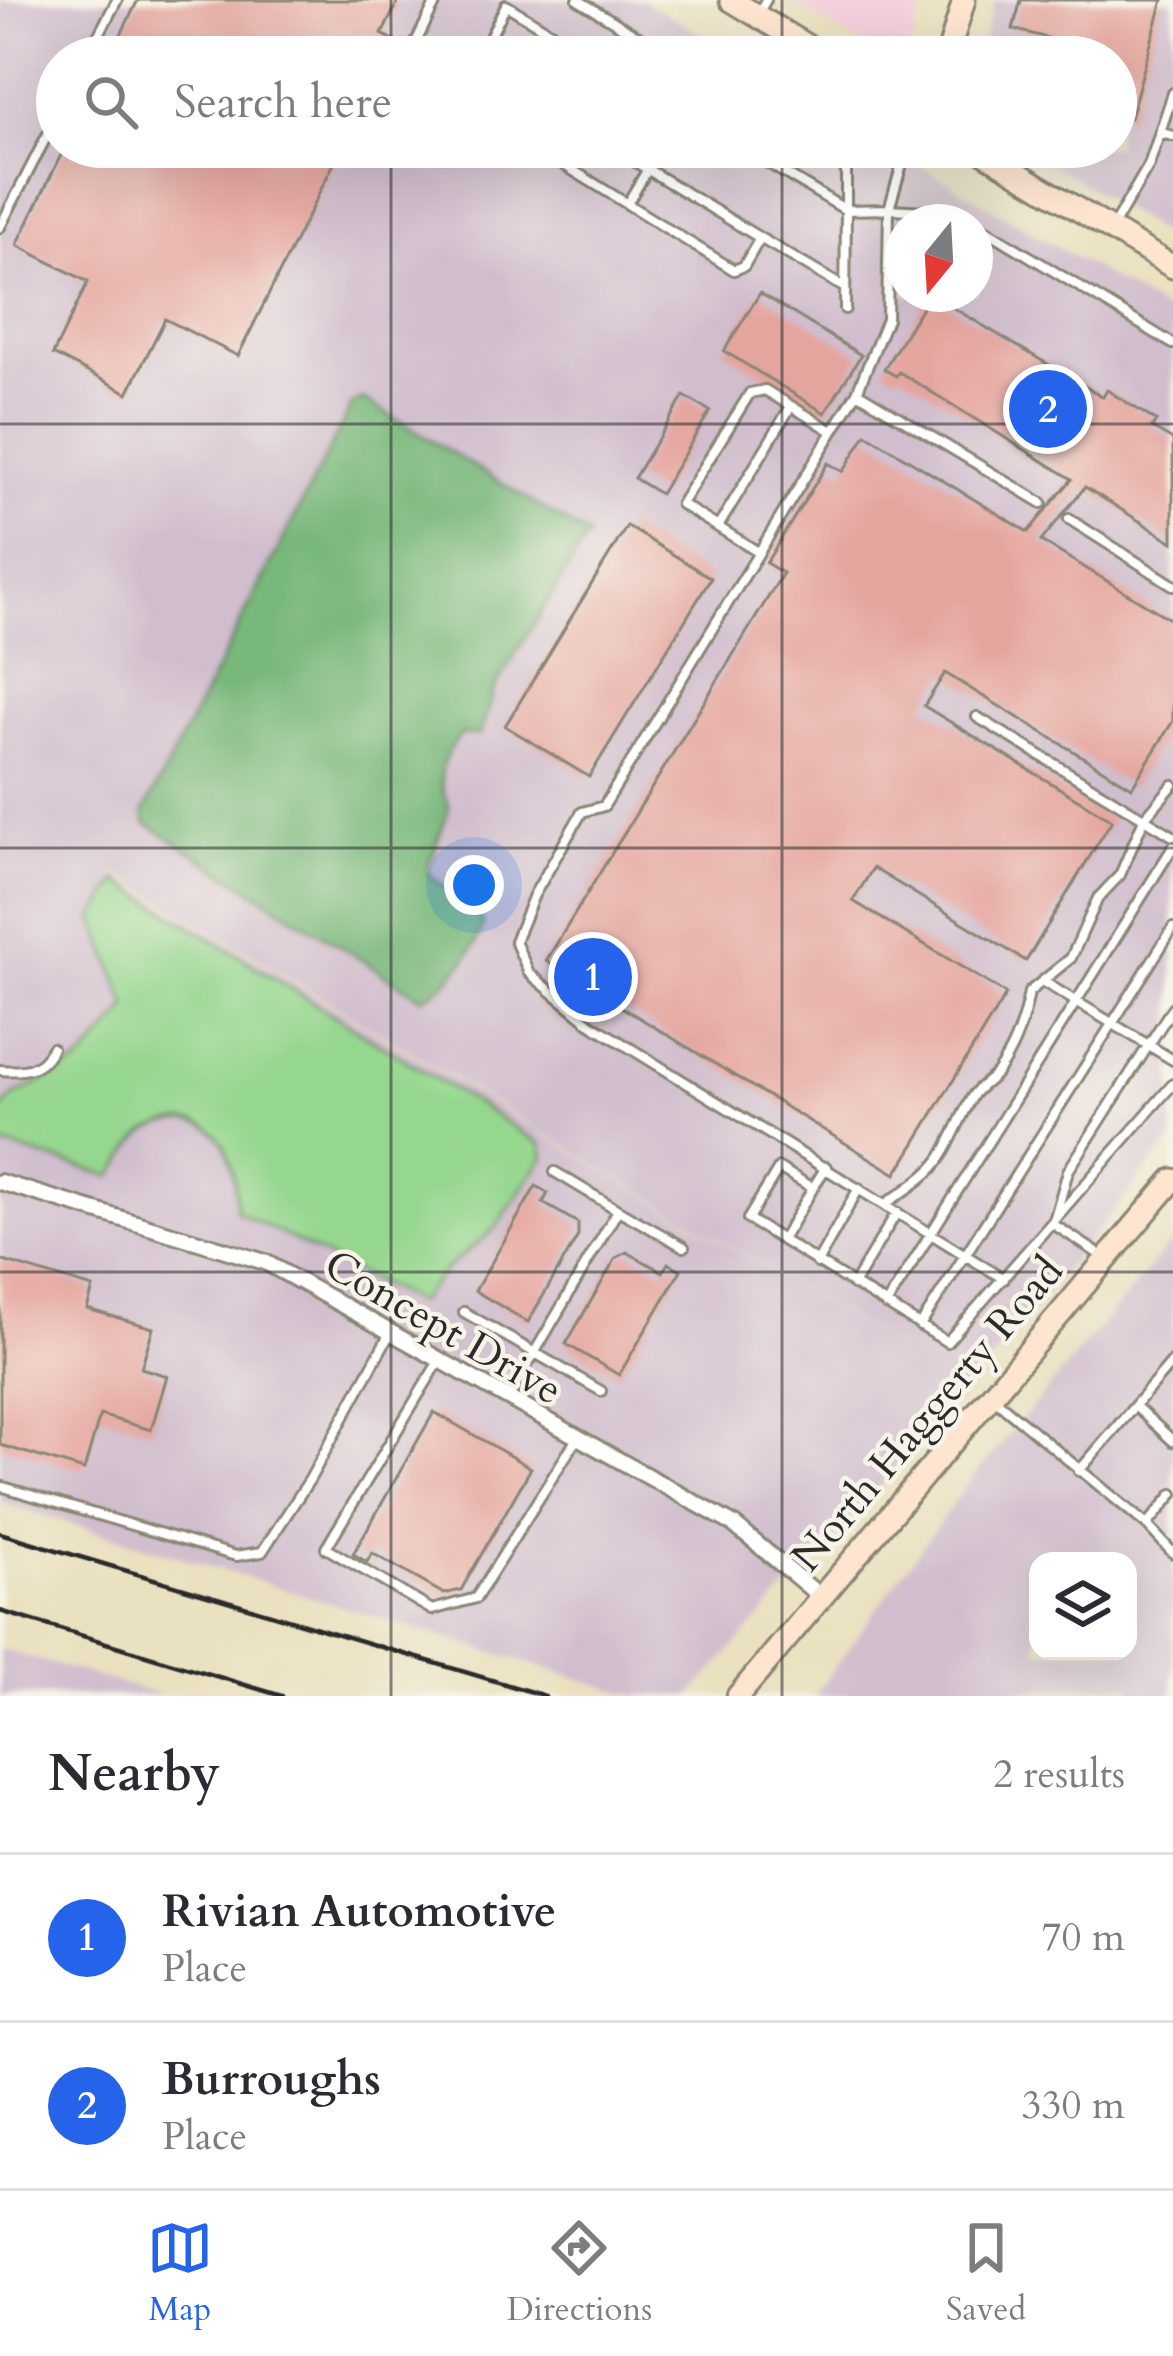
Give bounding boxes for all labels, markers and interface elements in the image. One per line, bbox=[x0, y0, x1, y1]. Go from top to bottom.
search box bbox=[36, 36, 1137, 168]
icon: search bbox=[78, 69, 144, 135]
text: Search here bbox=[174, 72, 392, 133]
north arrow bbox=[885, 204, 993, 312]
pin: 2 bbox=[1009, 364, 1087, 454]
your location bbox=[444, 855, 504, 915]
pin: 1 bbox=[554, 932, 632, 1022]
street label: Concept Drive bbox=[314, 1236, 572, 1418]
street label: North Haggerty Road bbox=[778, 1244, 1076, 1584]
map controls bbox=[1029, 1552, 1137, 1660]
button: layers bbox=[1029, 1552, 1137, 1660]
text: Nearby bbox=[48, 1739, 220, 1809]
text: 2 results bbox=[993, 1748, 1125, 1801]
text: Rivian Automotive bbox=[162, 1881, 556, 1942]
text: 1 bbox=[77, 1911, 97, 1964]
text: 70 m bbox=[1042, 1911, 1125, 1964]
text: Place bbox=[162, 1942, 247, 1995]
text: Burroughs bbox=[162, 2049, 381, 2110]
text: 2 bbox=[77, 2079, 97, 2132]
text: 330 m bbox=[1022, 2079, 1125, 2132]
text: Place bbox=[162, 2110, 247, 2163]
tab: Map bbox=[147, 2215, 213, 2332]
tab: Directions bbox=[507, 2215, 652, 2332]
tab: Saved bbox=[946, 2215, 1026, 2332]

